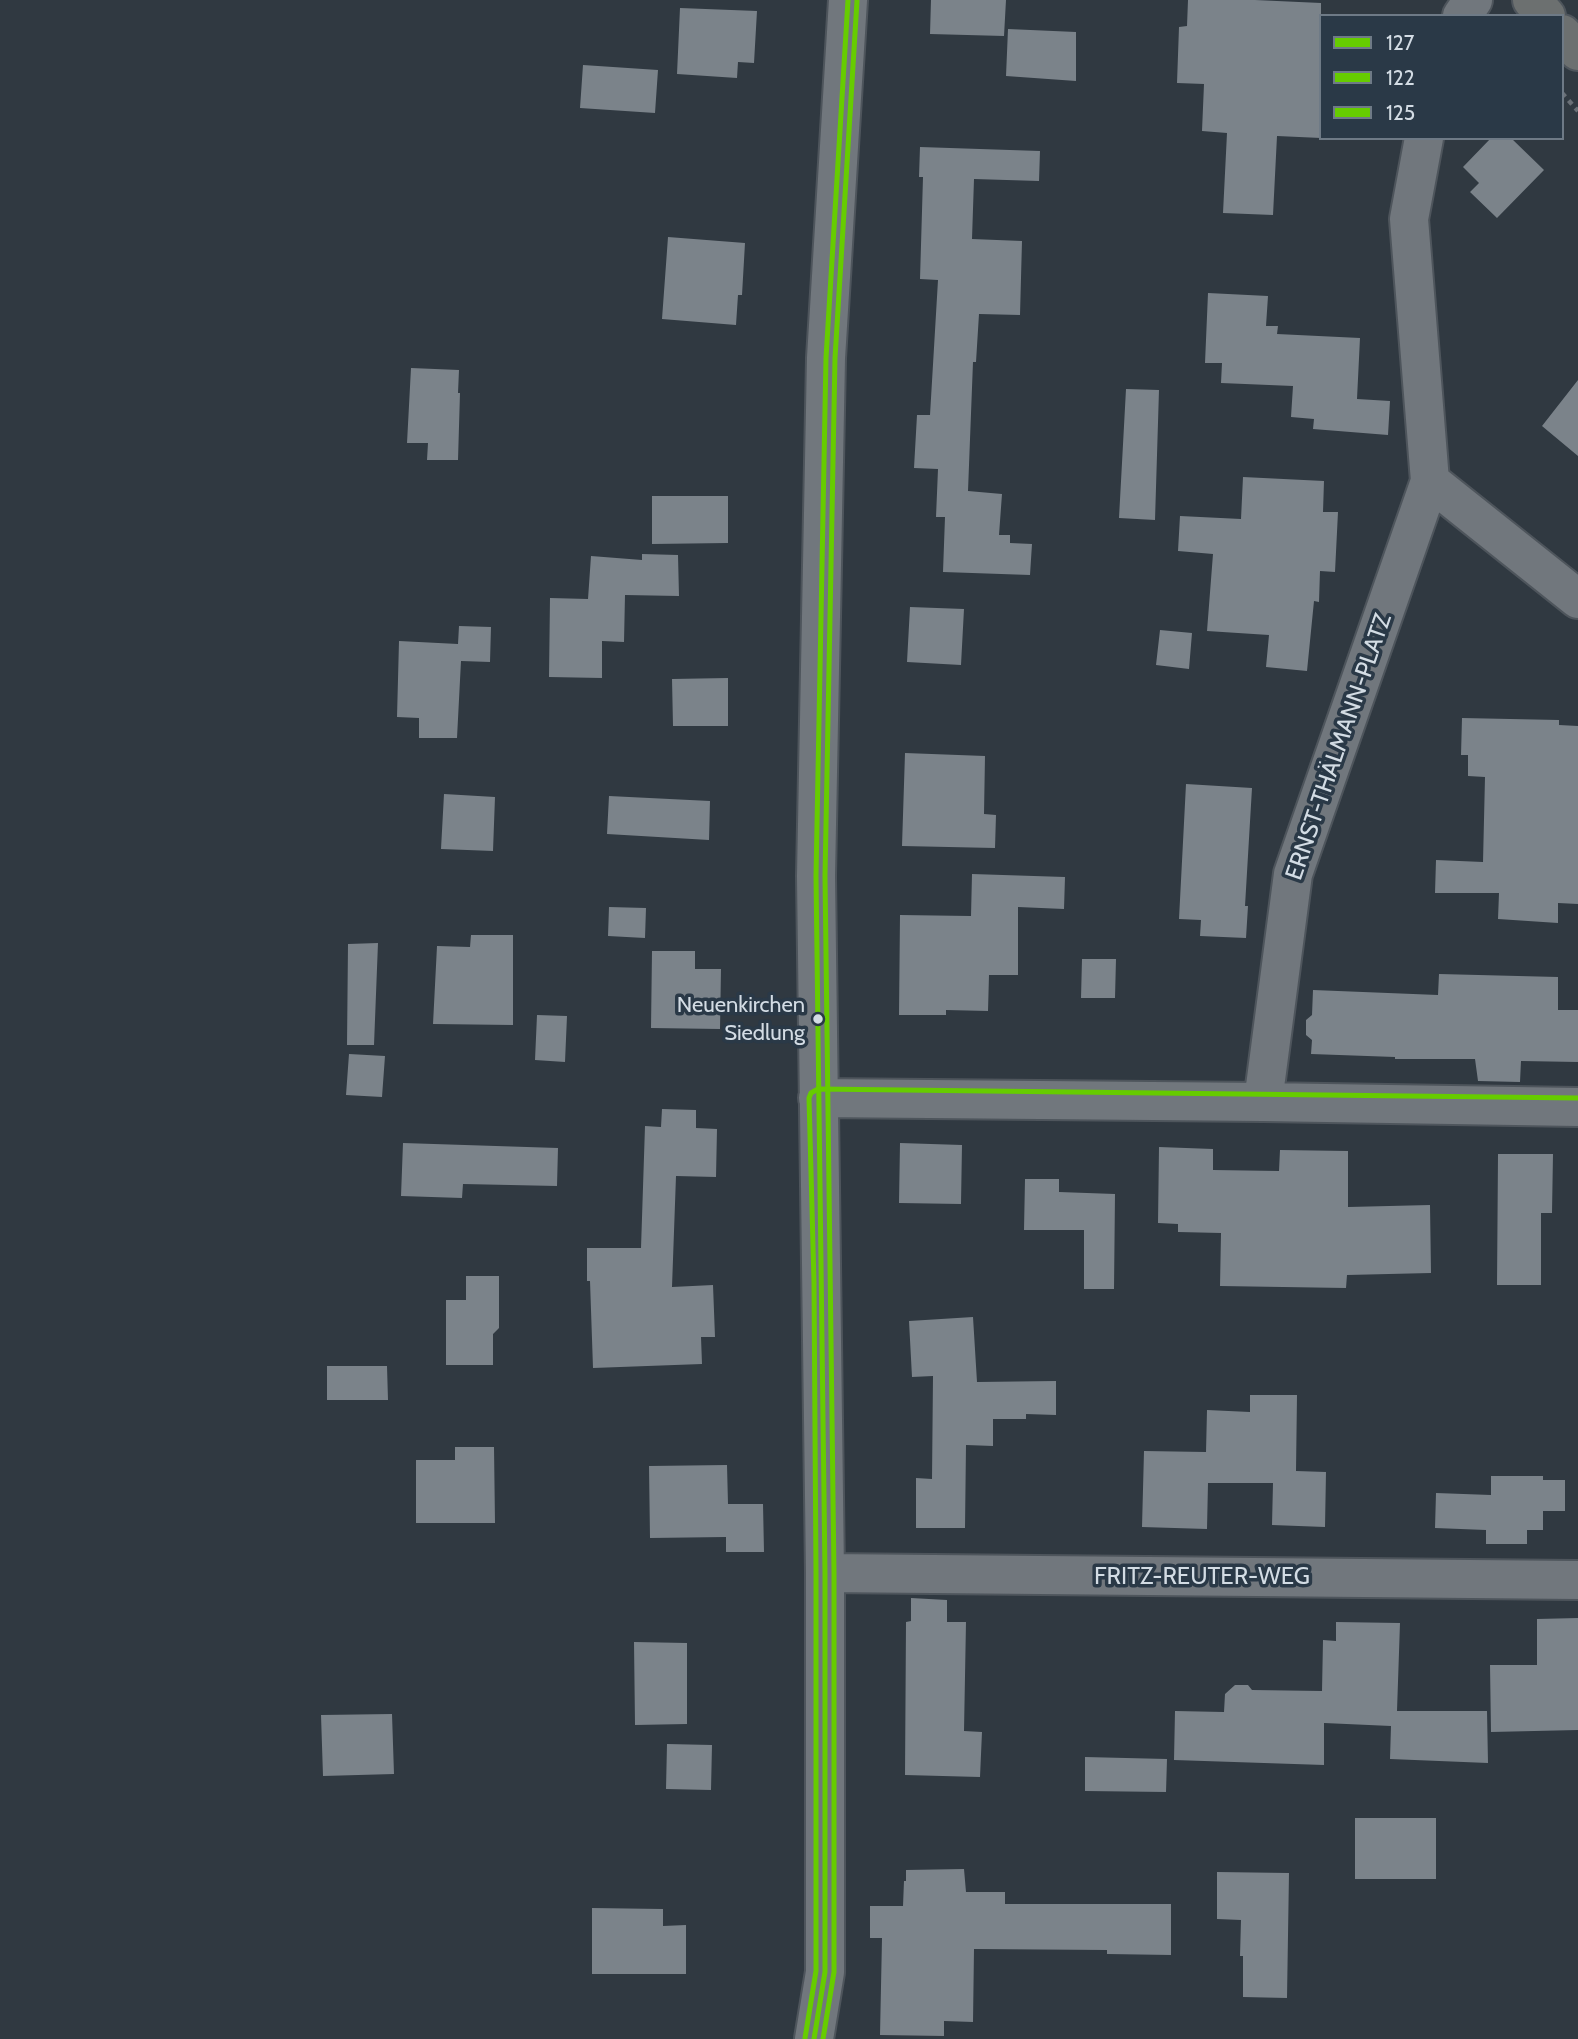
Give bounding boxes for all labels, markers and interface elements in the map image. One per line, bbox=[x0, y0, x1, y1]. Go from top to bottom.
legend bbox=[1319, 14, 1564, 140]
text: 127 bbox=[1386, 30, 1414, 55]
text: 122 bbox=[1386, 65, 1415, 90]
text: 125 bbox=[1386, 100, 1415, 125]
street label: ERNST-THÄLMANN-PLATZ bbox=[1280, 610, 1398, 884]
place label: Neuenkirchen Siedlung bbox=[677, 993, 805, 1044]
marker: Neuenkirchen Siedlung bbox=[811, 1012, 825, 1026]
street label: FRITZ-REUTER-WEG bbox=[1094, 1563, 1310, 1591]

